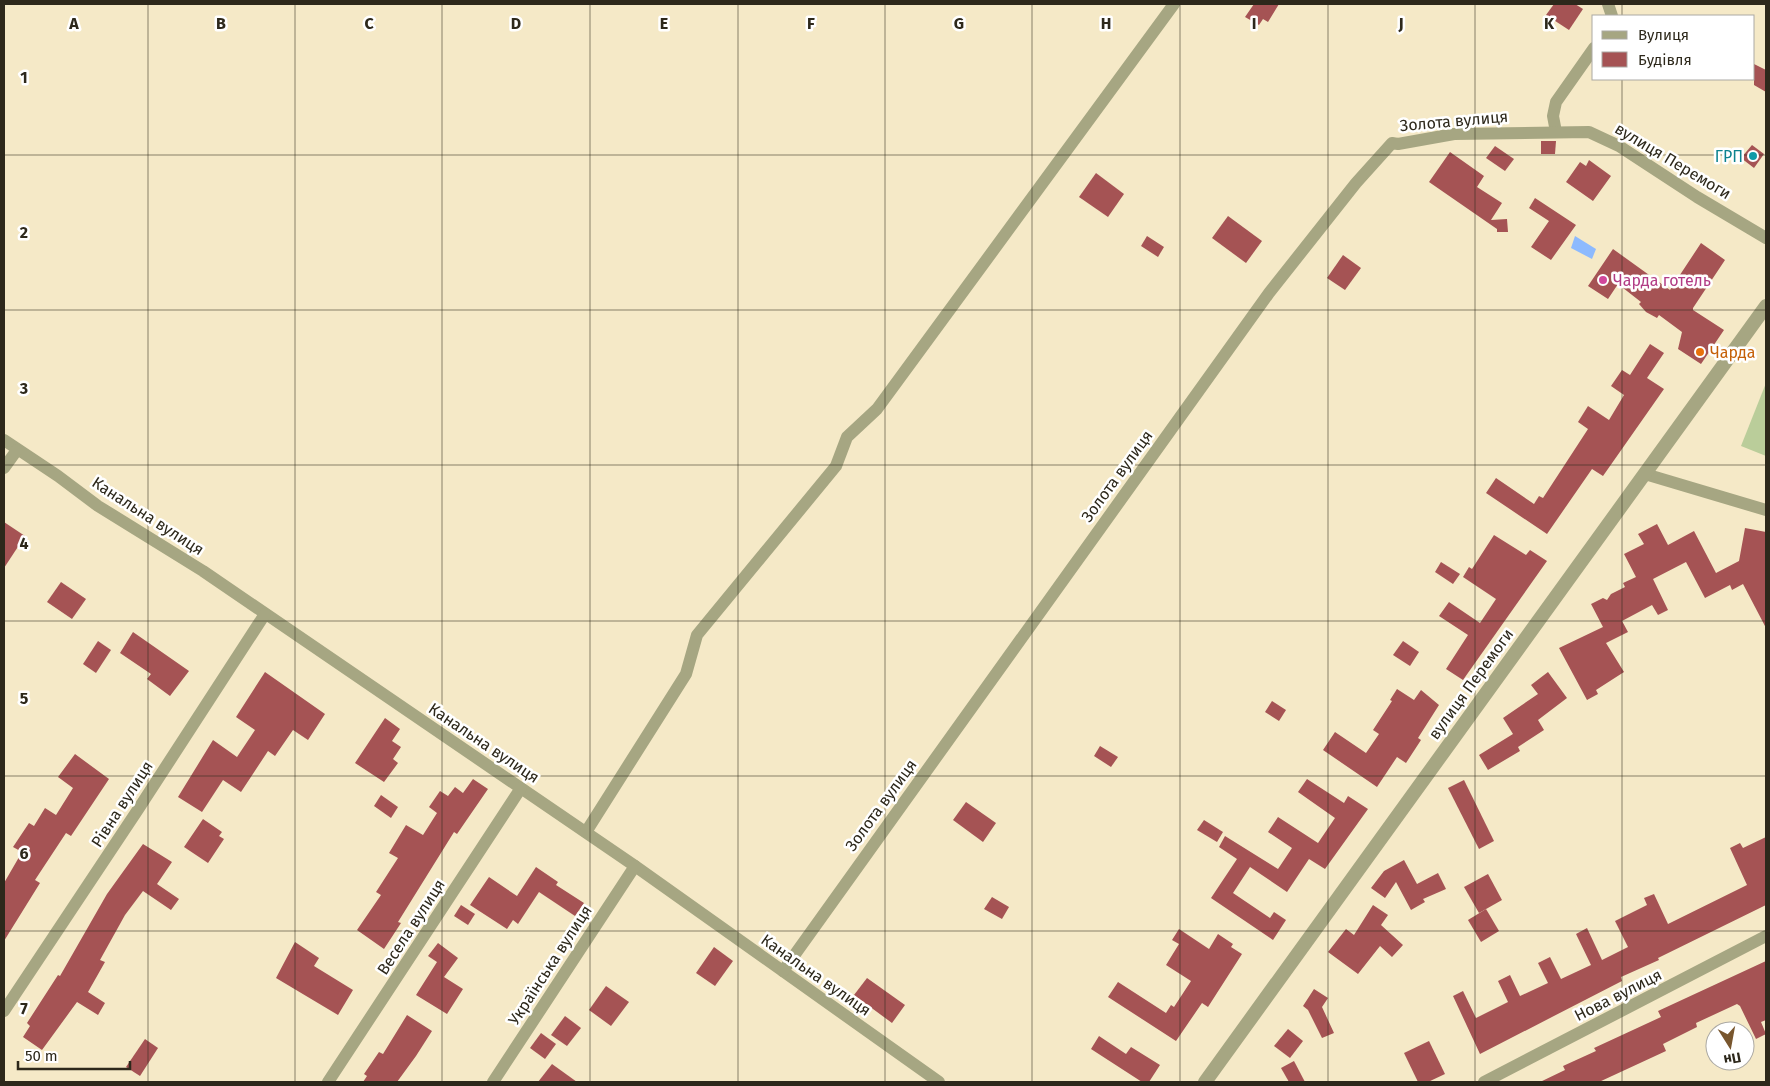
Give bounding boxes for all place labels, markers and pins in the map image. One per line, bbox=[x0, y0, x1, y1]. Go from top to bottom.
place label: ГРП bbox=[1715, 147, 1743, 166]
marker: ГРП bbox=[1747, 150, 1759, 162]
place label: Чарда готель bbox=[1613, 271, 1711, 290]
marker: Чарда готель bbox=[1597, 274, 1609, 286]
place label: Чарда bbox=[1710, 343, 1755, 362]
marker: Чарда bbox=[1694, 346, 1706, 358]

